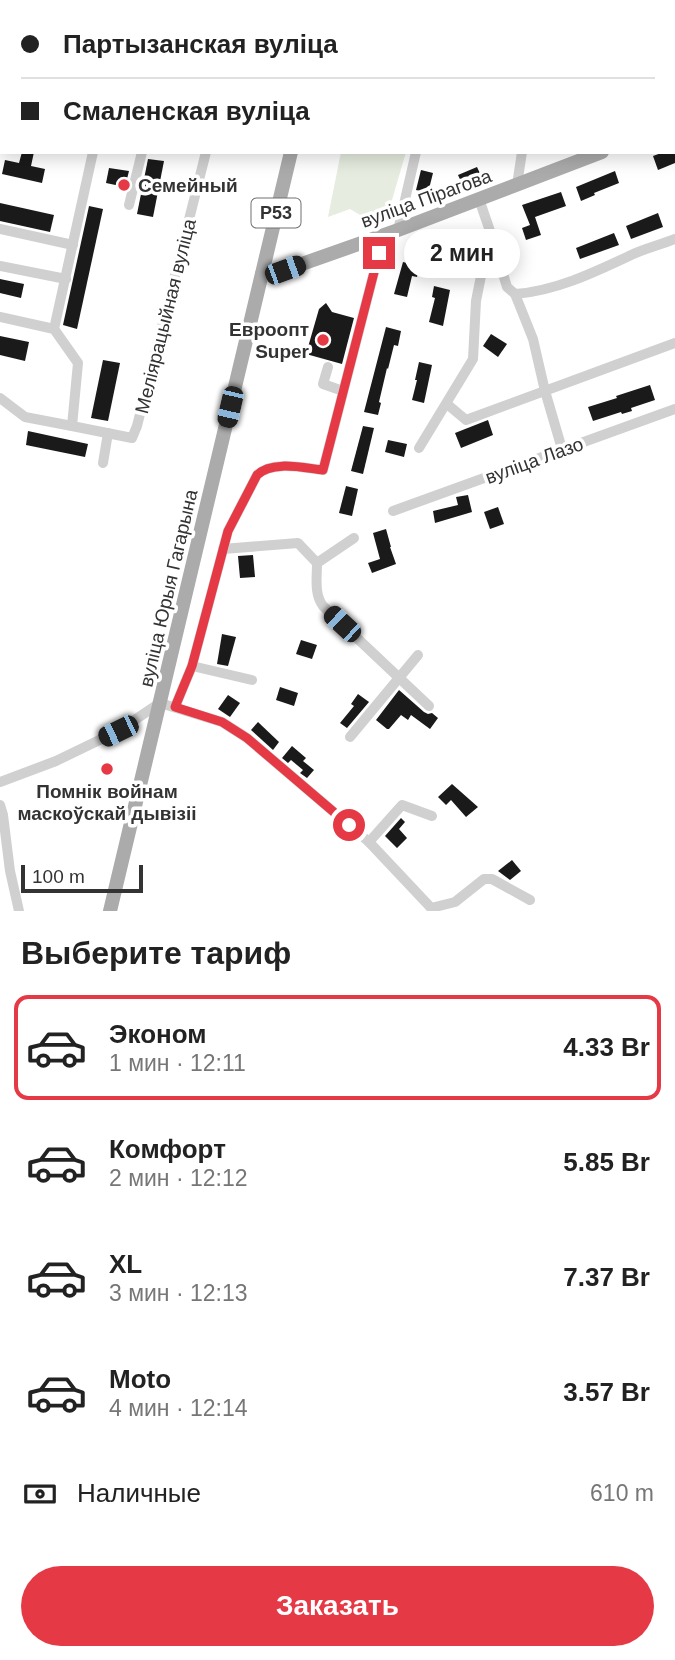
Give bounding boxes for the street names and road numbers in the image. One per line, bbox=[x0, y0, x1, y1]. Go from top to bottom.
street label: вуліца Пірагова bbox=[358, 165, 495, 232]
road number: Р53 bbox=[252, 198, 300, 228]
street label: Меліярацыйная вуліца bbox=[131, 216, 200, 416]
street label: вуліца Лазо bbox=[482, 433, 586, 488]
street label: вуліца Юрыя Гагарына bbox=[136, 487, 202, 689]

